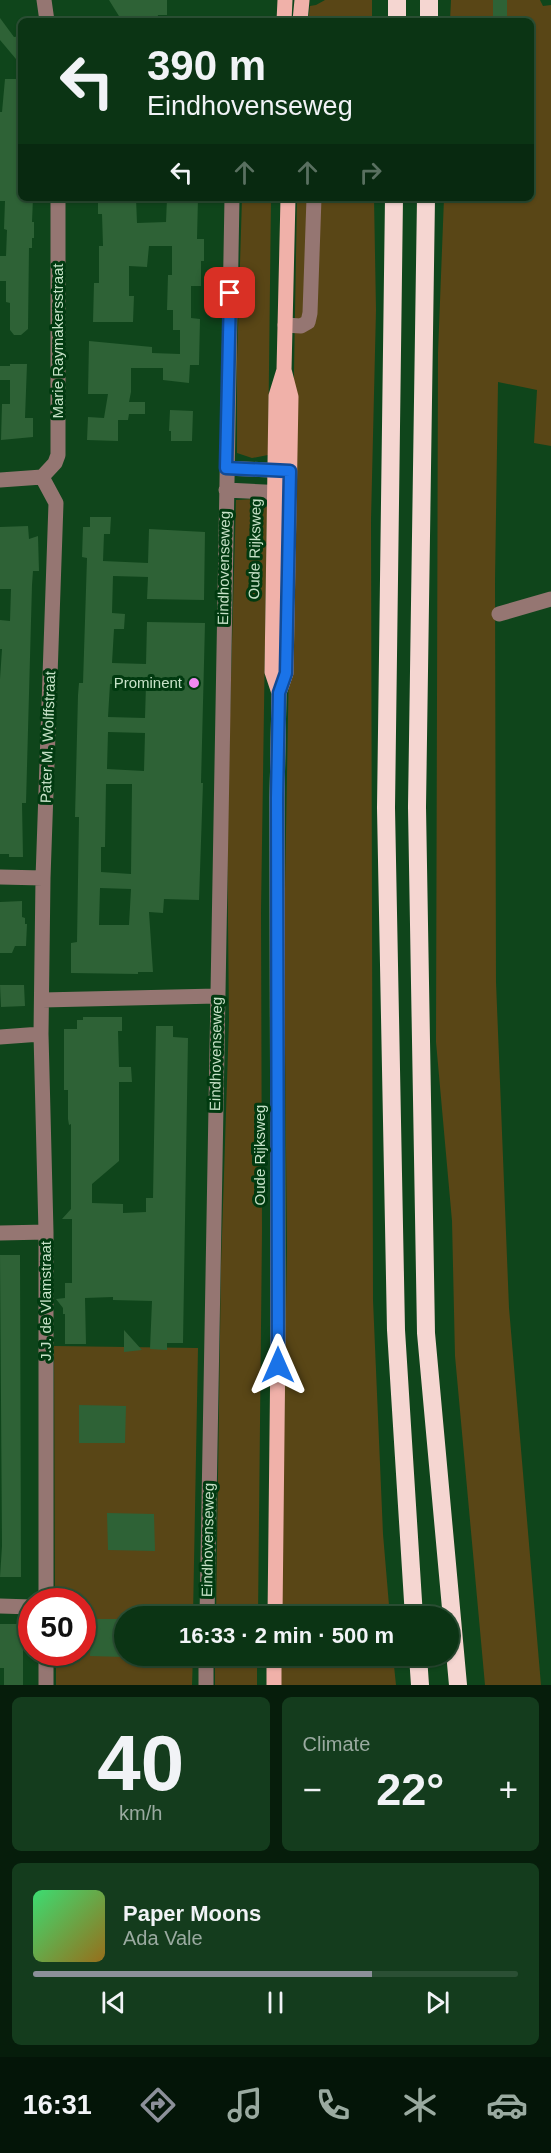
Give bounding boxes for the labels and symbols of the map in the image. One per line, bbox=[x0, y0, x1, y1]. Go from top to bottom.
street label: Marie Raymakersstraat bbox=[49, 263, 66, 419]
pin bbox=[204, 267, 255, 318]
street label: Oude Rijksweg bbox=[245, 498, 264, 600]
street label: Eindhovenseweg bbox=[214, 511, 233, 625]
street label: Pater M. Wolffstraat bbox=[37, 670, 58, 803]
place label: Prominent bbox=[114, 674, 183, 691]
marker: Prominent bbox=[187, 676, 201, 690]
street label: Eindhovenseweg bbox=[206, 997, 225, 1111]
street label: Oude Rijksweg bbox=[251, 1105, 268, 1205]
street label: J.J. de Vlamstraat bbox=[37, 1240, 54, 1361]
position arrow bbox=[246, 1333, 310, 1397]
street label: Eindhovenseweg bbox=[198, 1483, 217, 1597]
speed limit sign: 50 bbox=[18, 1588, 96, 1666]

